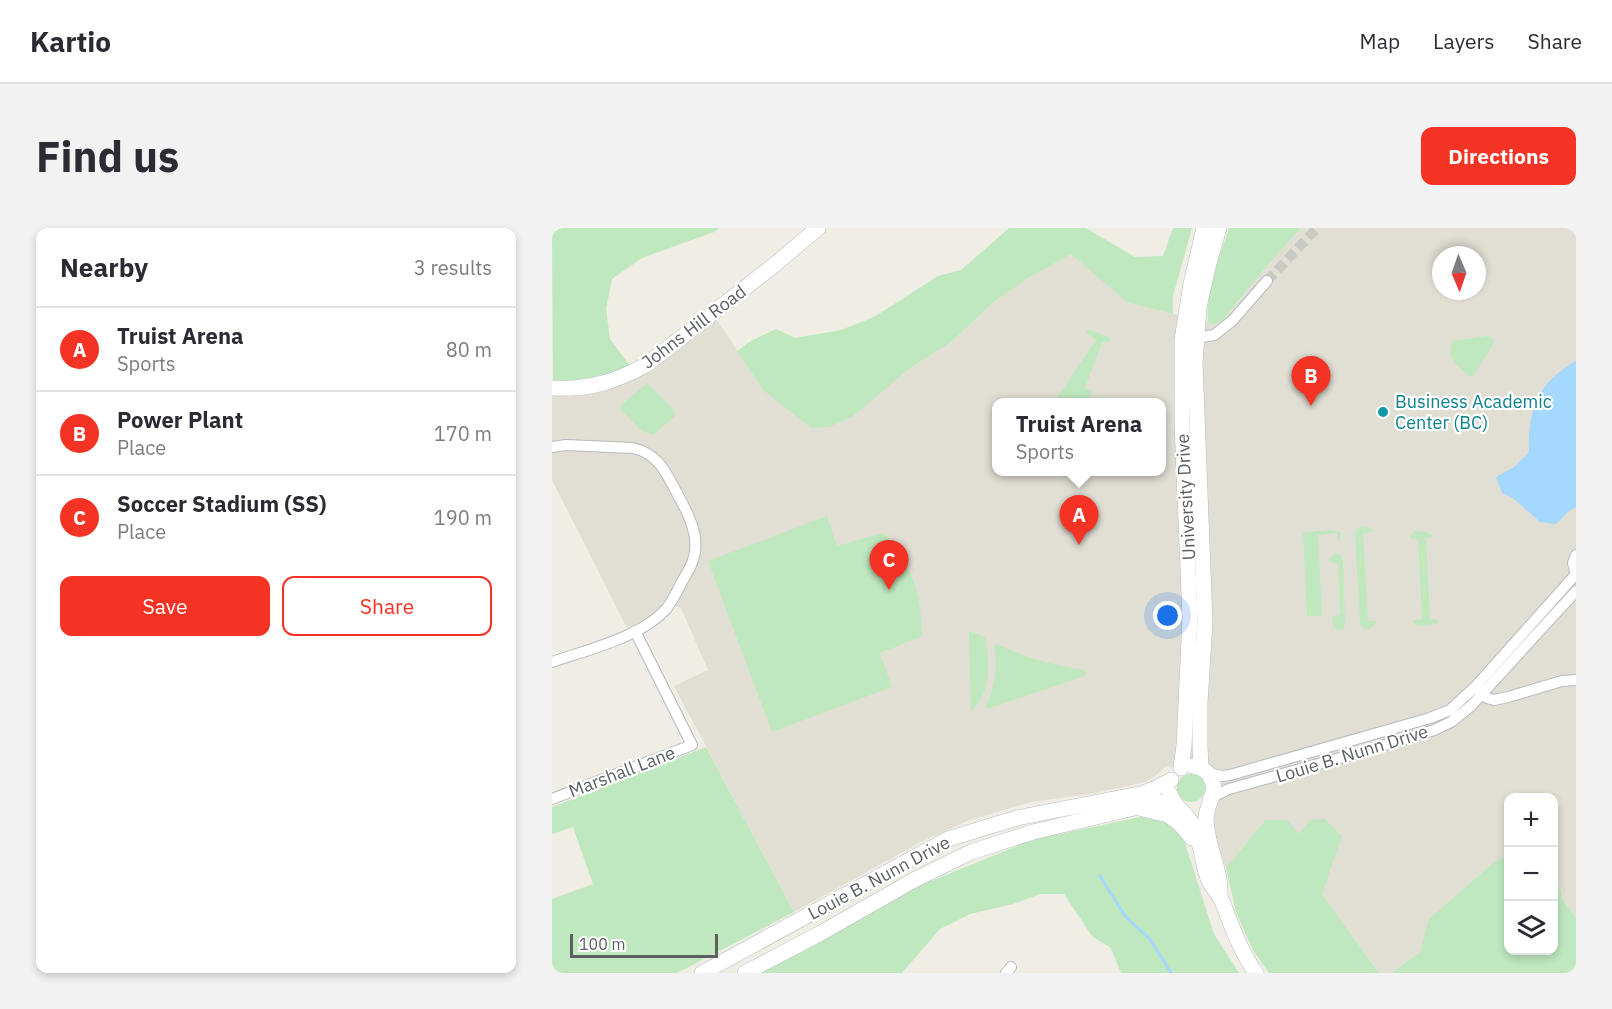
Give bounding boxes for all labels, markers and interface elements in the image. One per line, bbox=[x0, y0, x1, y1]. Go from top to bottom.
text: Kartio bbox=[30, 23, 111, 60]
text: Map bbox=[1360, 27, 1400, 55]
text: Layers bbox=[1433, 27, 1495, 55]
text: Share bbox=[1528, 27, 1582, 55]
button: Directions bbox=[1421, 127, 1576, 185]
text: Find us bbox=[36, 129, 179, 184]
north arrow bbox=[1432, 246, 1486, 300]
text: Nearby bbox=[60, 250, 148, 284]
text: 3 results bbox=[414, 254, 492, 281]
street label: Johns Hill Road bbox=[637, 280, 751, 373]
text: Truist Arena bbox=[117, 321, 244, 350]
text: A bbox=[73, 336, 86, 363]
text: 80 m bbox=[446, 336, 492, 363]
text: Sports bbox=[117, 350, 176, 377]
pin: B bbox=[1292, 356, 1330, 406]
place label: Business Academic Center (BC) bbox=[1395, 390, 1552, 434]
popup bbox=[992, 398, 1166, 476]
text: Power Plant bbox=[117, 405, 243, 434]
marker: Business Academic Center (BC) bbox=[1376, 405, 1390, 419]
text: Truist Arena bbox=[1016, 409, 1142, 438]
text: B bbox=[73, 420, 86, 447]
text: 170 m bbox=[434, 420, 492, 447]
street label: University Drive bbox=[1171, 433, 1200, 561]
text: Place bbox=[117, 434, 166, 461]
text: Sports bbox=[1016, 438, 1074, 465]
text: Soccer Stadium (SS) bbox=[117, 489, 326, 518]
pin: A bbox=[1060, 496, 1098, 545]
text: C bbox=[73, 504, 86, 531]
text: 190 m bbox=[434, 504, 492, 531]
text: Place bbox=[117, 518, 166, 545]
pin: C bbox=[870, 540, 908, 590]
button: Save bbox=[60, 576, 270, 636]
button: Share bbox=[282, 576, 492, 636]
your location bbox=[1153, 601, 1182, 630]
street label: Louie B. Nunn Drive bbox=[1273, 719, 1431, 788]
street label: Marshall Lane bbox=[565, 741, 678, 802]
map controls bbox=[1504, 793, 1558, 955]
button: + bbox=[1504, 793, 1558, 847]
street label: Louie B. Nunn Drive bbox=[804, 830, 954, 925]
button: − bbox=[1504, 847, 1558, 901]
button: layers bbox=[1504, 901, 1558, 955]
scale bar bbox=[570, 931, 718, 958]
text: 100 m bbox=[579, 934, 626, 954]

